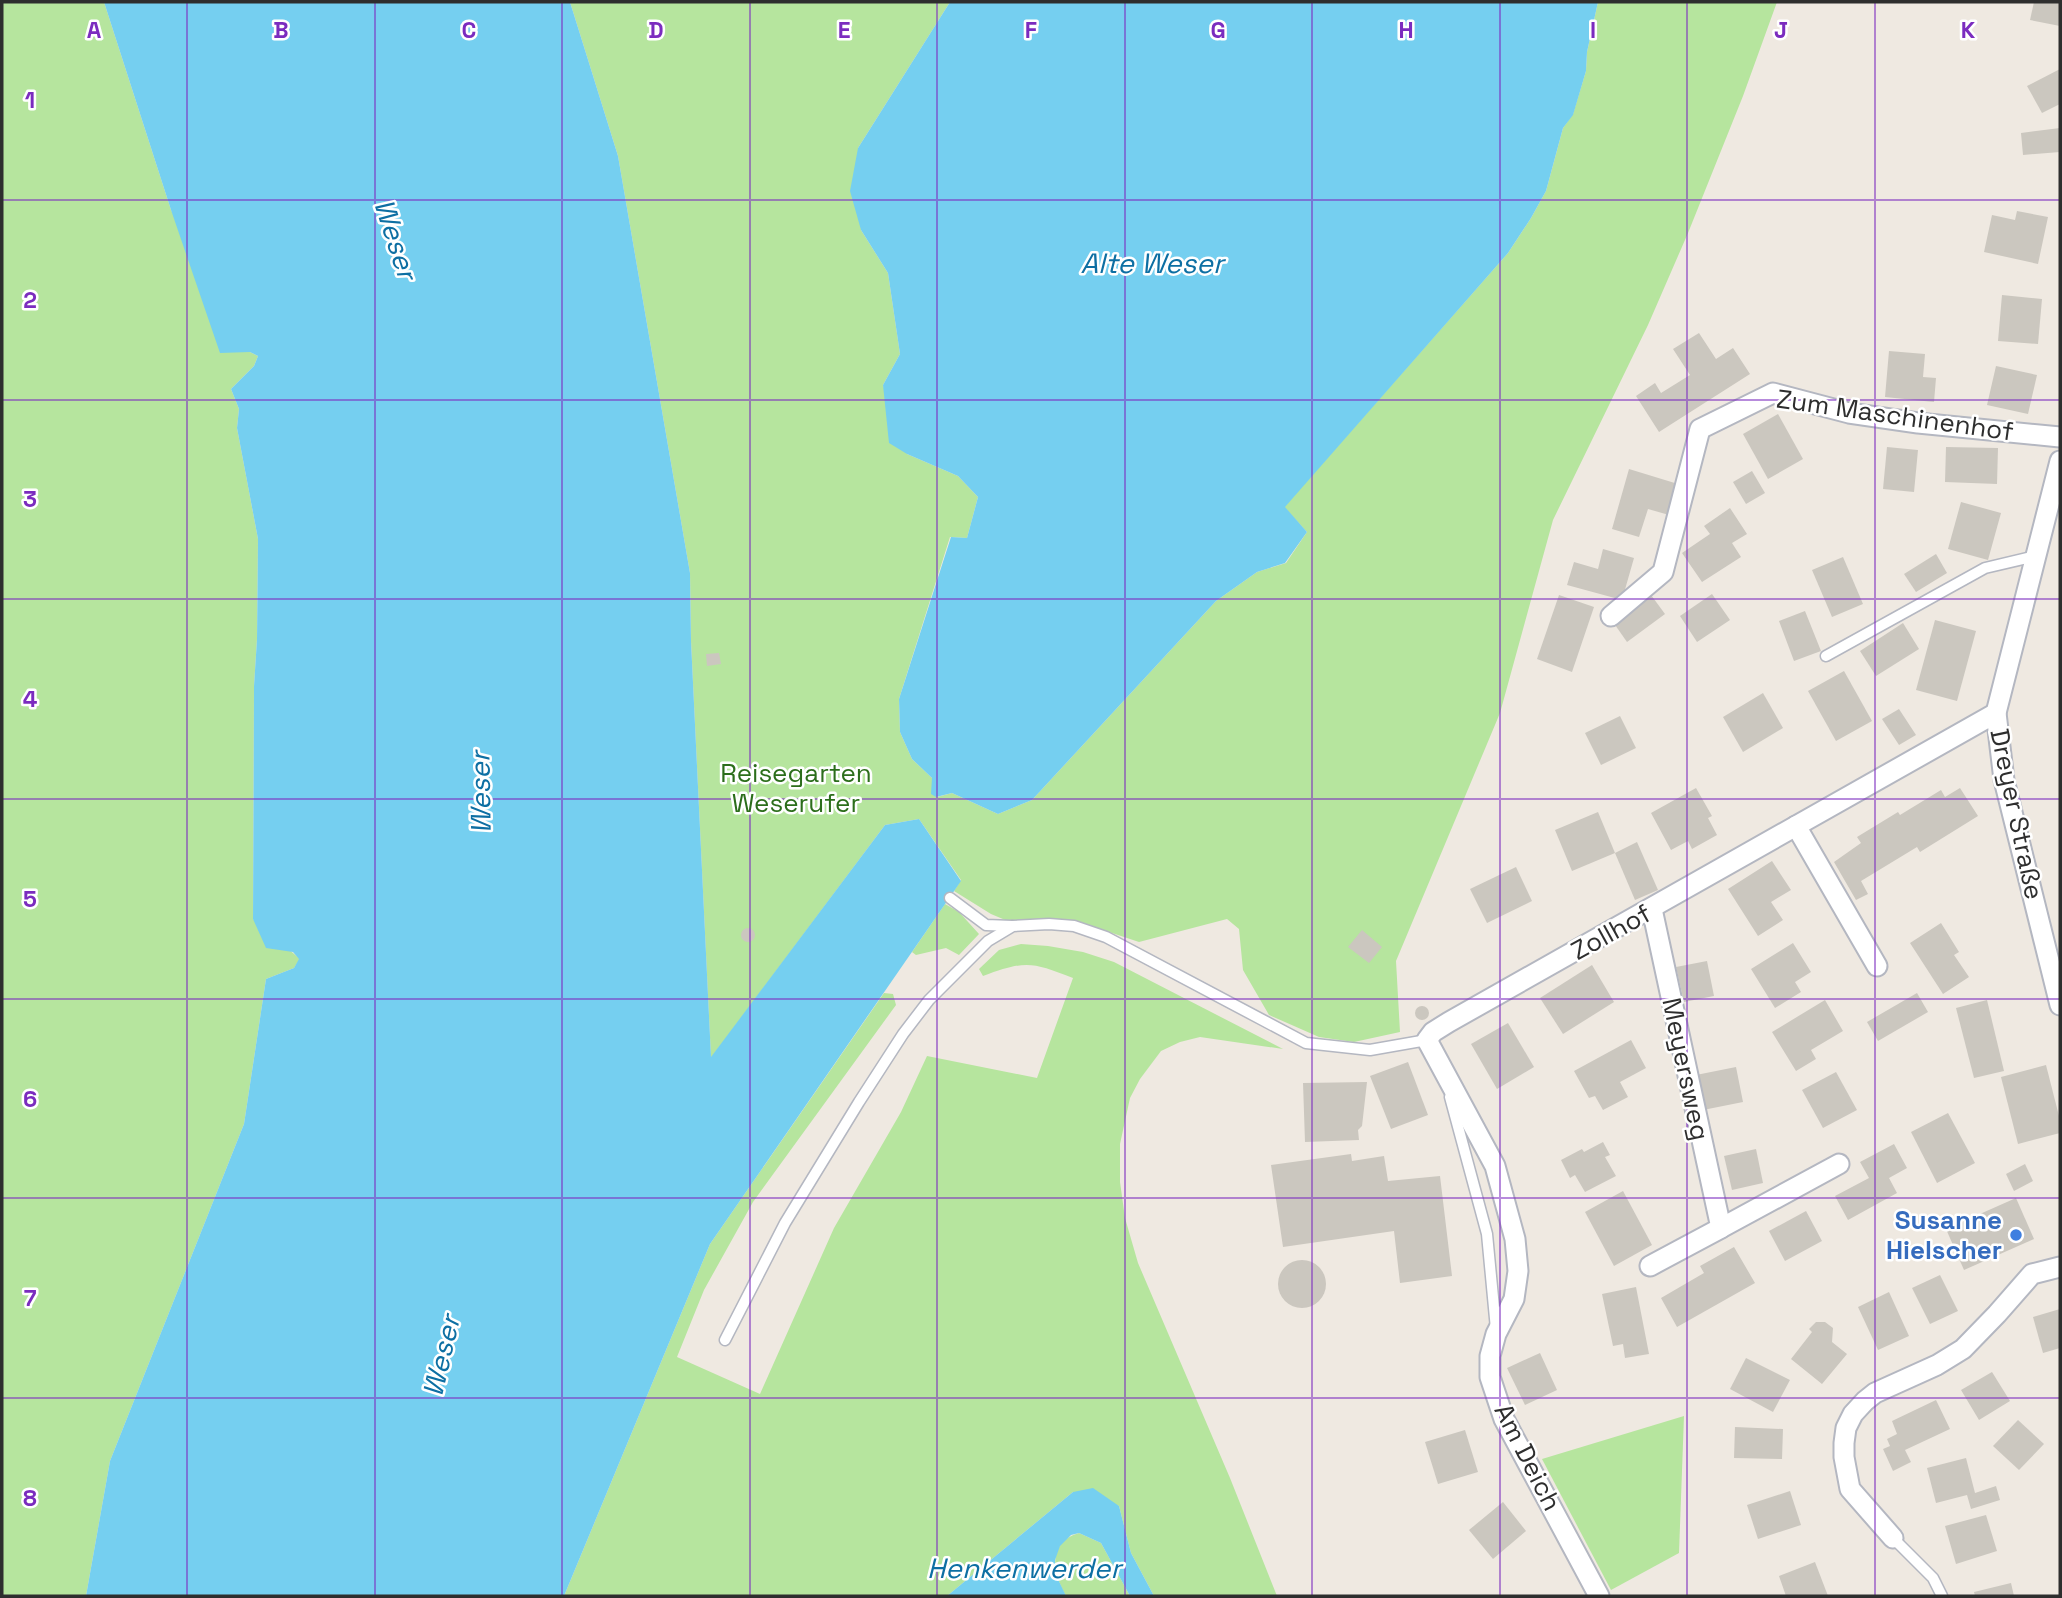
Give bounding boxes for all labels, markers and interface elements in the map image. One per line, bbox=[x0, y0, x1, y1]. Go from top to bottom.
text: A bbox=[87, 15, 102, 45]
text: B bbox=[273, 15, 289, 45]
text: C bbox=[462, 15, 476, 45]
text: D bbox=[648, 15, 664, 45]
text: E bbox=[838, 15, 850, 45]
text: F bbox=[1025, 15, 1037, 45]
text: G bbox=[1210, 15, 1226, 45]
text: H bbox=[1398, 15, 1414, 45]
text: I bbox=[1590, 15, 1596, 45]
text: J bbox=[1774, 15, 1788, 45]
text: K bbox=[1961, 15, 1976, 45]
text: 1 bbox=[25, 85, 35, 115]
water label: Weser bbox=[366, 194, 427, 287]
water label: Alte Weser bbox=[1080, 245, 1227, 281]
text: 2 bbox=[23, 285, 37, 315]
street label: Zum Maschinenhof bbox=[1774, 382, 2016, 448]
text: 3 bbox=[23, 484, 37, 514]
text: 4 bbox=[23, 684, 38, 714]
street label: Dreyer Straße bbox=[1982, 726, 2052, 902]
water label: Weser bbox=[461, 748, 499, 835]
park label: Reisegarten Weserufer bbox=[720, 756, 872, 820]
text: 5 bbox=[23, 884, 37, 914]
street label: Zollhof bbox=[1565, 896, 1657, 968]
street label: Meyersweg bbox=[1654, 995, 1718, 1143]
text: 6 bbox=[23, 1084, 37, 1114]
place label: Susanne Hielscher bbox=[1886, 1203, 2002, 1267]
marker: Susanne Hielscher bbox=[2008, 1227, 2024, 1243]
text: 7 bbox=[24, 1283, 37, 1313]
water label: Weser bbox=[414, 1308, 469, 1400]
street label: Am Deich bbox=[1487, 1398, 1569, 1516]
text: 8 bbox=[23, 1483, 37, 1513]
water label: Henkenwerder bbox=[927, 1550, 1124, 1586]

